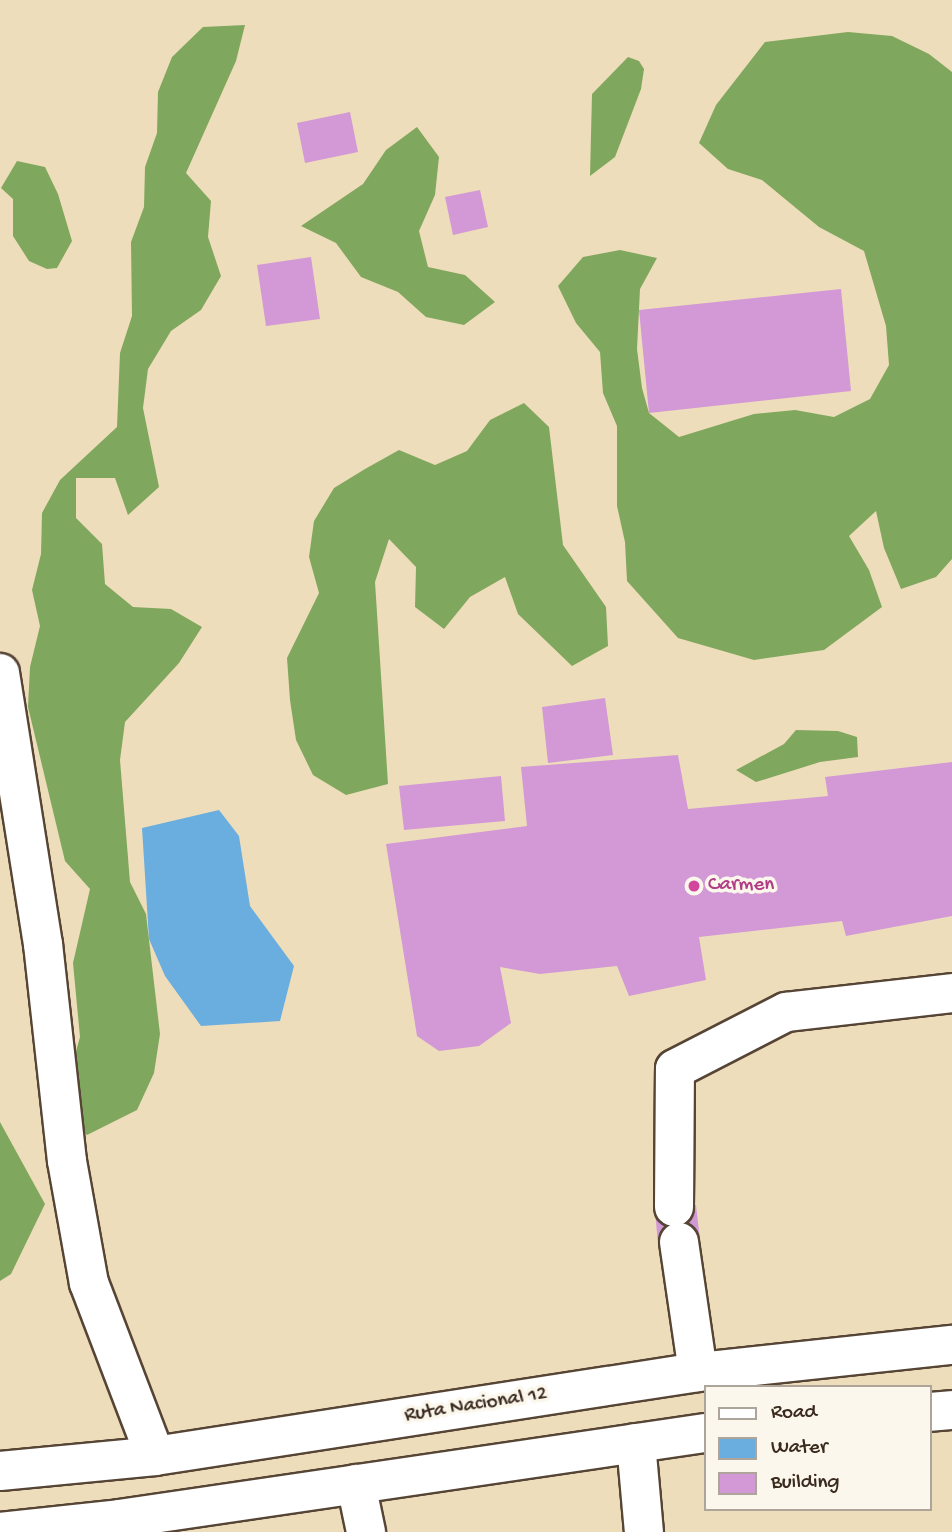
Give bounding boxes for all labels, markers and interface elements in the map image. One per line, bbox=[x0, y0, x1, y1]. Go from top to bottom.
place label: Carmen bbox=[708, 873, 774, 899]
marker: Carmen bbox=[686, 878, 702, 894]
street label: Ruta Nacional 12 bbox=[403, 1382, 549, 1430]
legend bbox=[704, 1385, 931, 1511]
text: Road bbox=[771, 1401, 817, 1426]
text: Water bbox=[771, 1436, 827, 1461]
text: Building bbox=[771, 1471, 840, 1496]

